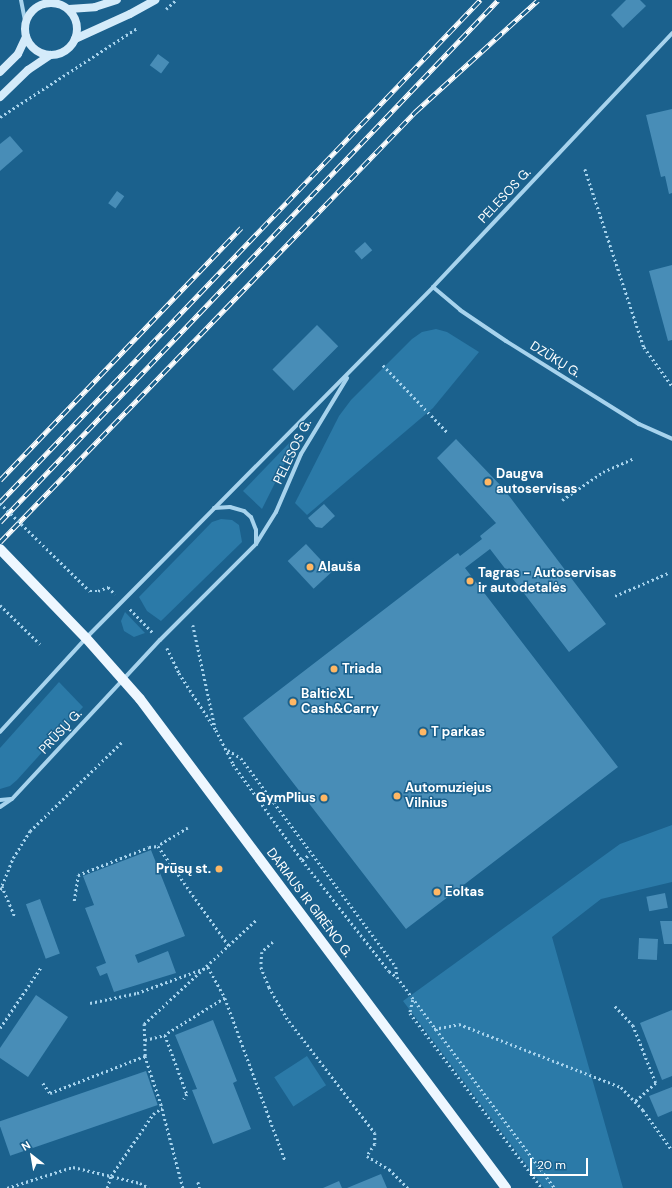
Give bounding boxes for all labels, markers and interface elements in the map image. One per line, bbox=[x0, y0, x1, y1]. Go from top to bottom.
street label: PELESOS G. bbox=[475, 165, 535, 227]
street label: DZŪKŲ G. bbox=[527, 338, 583, 382]
street label: PELESOS G. bbox=[271, 417, 315, 487]
place label: Daugva autoservisas bbox=[496, 467, 577, 498]
marker: Daugva autoservisas bbox=[483, 477, 493, 487]
place label: Alauša bbox=[318, 559, 361, 575]
marker: Alauša bbox=[305, 562, 315, 572]
place label: Tagras - Autoservisas ir autodetalės bbox=[478, 566, 616, 597]
marker: Tagras - Autoservisas ir autodetalės bbox=[465, 576, 475, 586]
place label: Triada bbox=[342, 661, 382, 677]
marker: Triada bbox=[329, 664, 339, 674]
place label: BalticXL Cash&Carry bbox=[301, 687, 379, 718]
marker: BalticXL Cash&Carry bbox=[288, 697, 298, 707]
street label: PRŪSŲ G. bbox=[36, 706, 86, 758]
place label: T parkas bbox=[431, 724, 485, 740]
marker: T parkas bbox=[418, 727, 428, 737]
place label: Automuziejus Vilnius bbox=[405, 781, 492, 812]
place label: GymPlius bbox=[256, 790, 316, 806]
marker: Automuziejus Vilnius bbox=[392, 791, 402, 801]
marker: GymPlius bbox=[319, 793, 329, 803]
street label: DARIAUS IR GIRĖNO G. bbox=[263, 845, 355, 961]
place label: Prūsų st. bbox=[156, 861, 211, 877]
marker: Prūsų st. bbox=[214, 864, 224, 874]
place label: Eoltas bbox=[445, 884, 484, 900]
marker: Eoltas bbox=[432, 887, 442, 897]
north arrow bbox=[12, 1136, 52, 1176]
text: N bbox=[19, 1138, 33, 1154]
scale bar bbox=[532, 1150, 590, 1176]
text: 20 m bbox=[537, 1157, 566, 1173]

